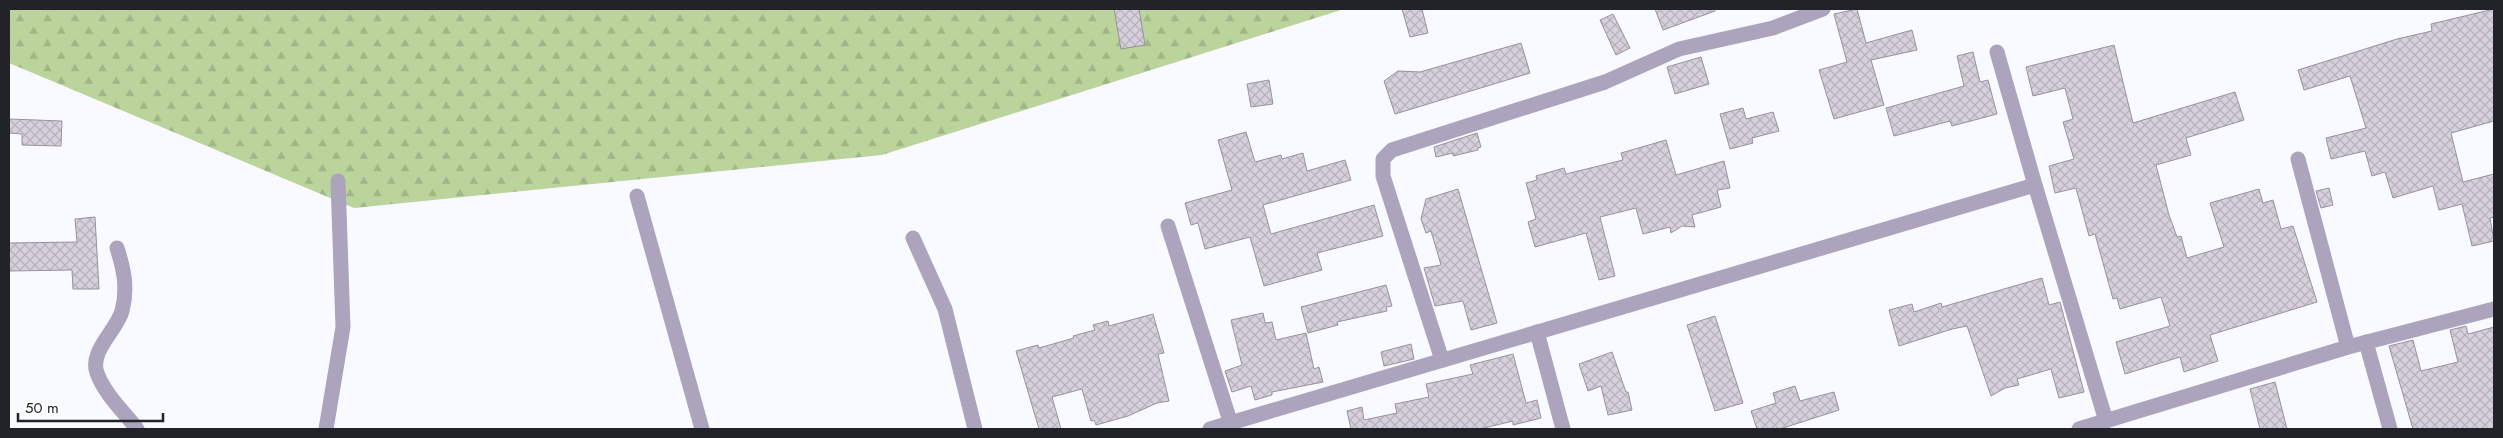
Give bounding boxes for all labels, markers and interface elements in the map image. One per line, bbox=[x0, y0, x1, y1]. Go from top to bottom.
scale bar bbox=[18, 390, 162, 422]
text: 50 m bbox=[25, 397, 59, 419]

